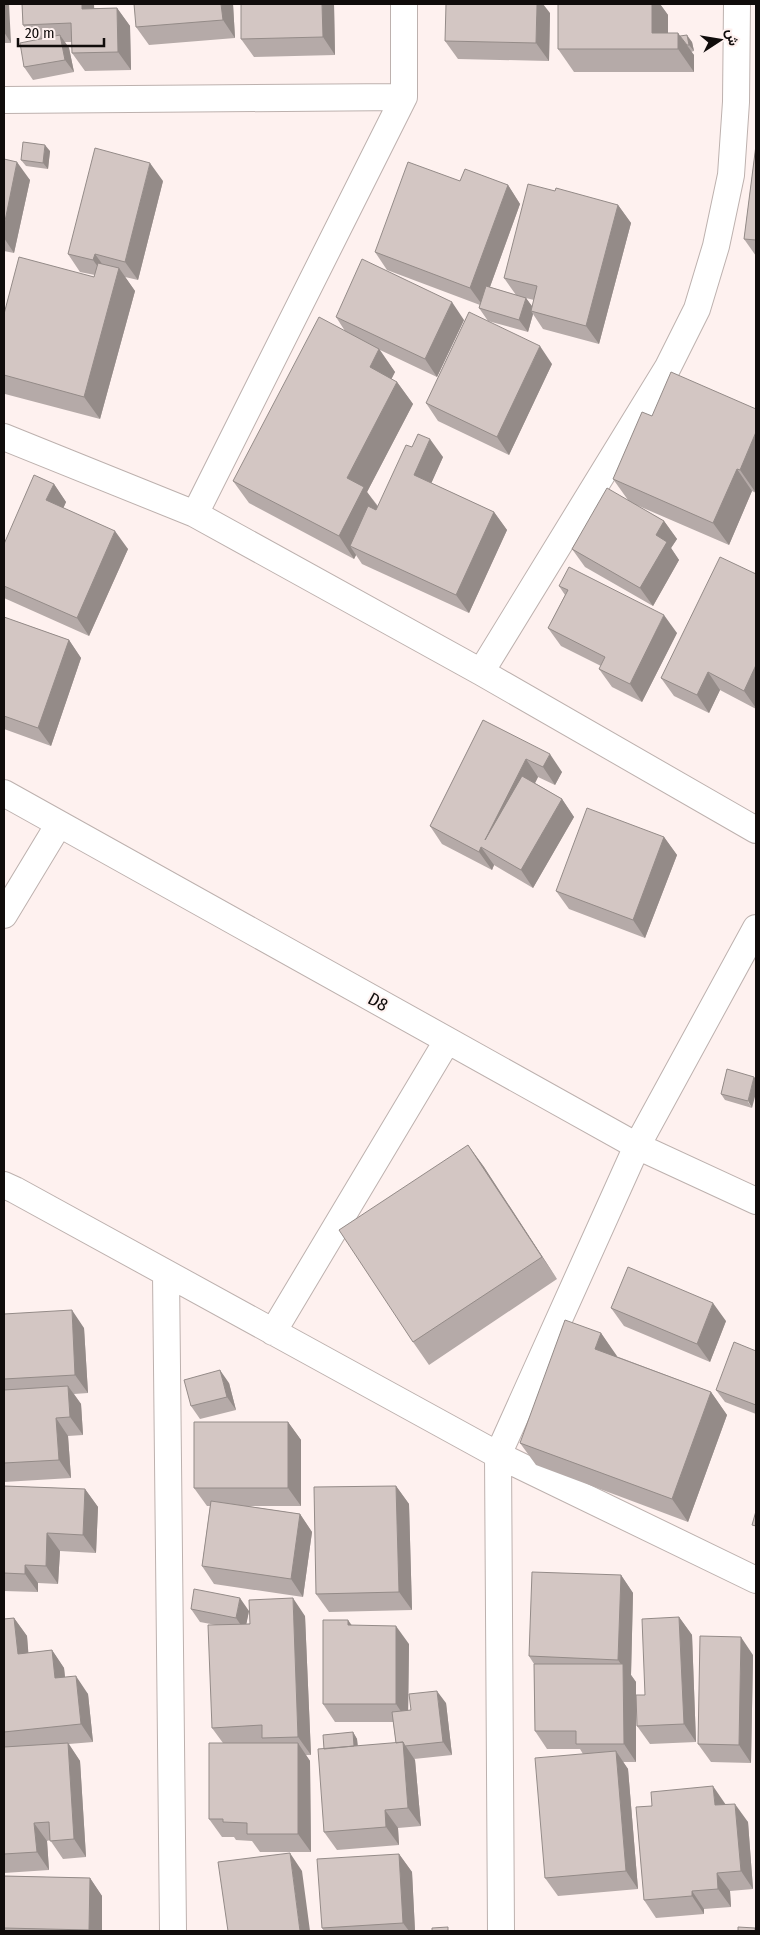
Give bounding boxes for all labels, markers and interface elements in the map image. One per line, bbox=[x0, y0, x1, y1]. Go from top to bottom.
scale bar bbox=[18, 15, 104, 47]
north arrow bbox=[695, 15, 745, 65]
text: 20 m bbox=[25, 24, 55, 42]
text: ش bbox=[722, 27, 742, 48]
street label: D8 bbox=[364, 988, 392, 1016]

